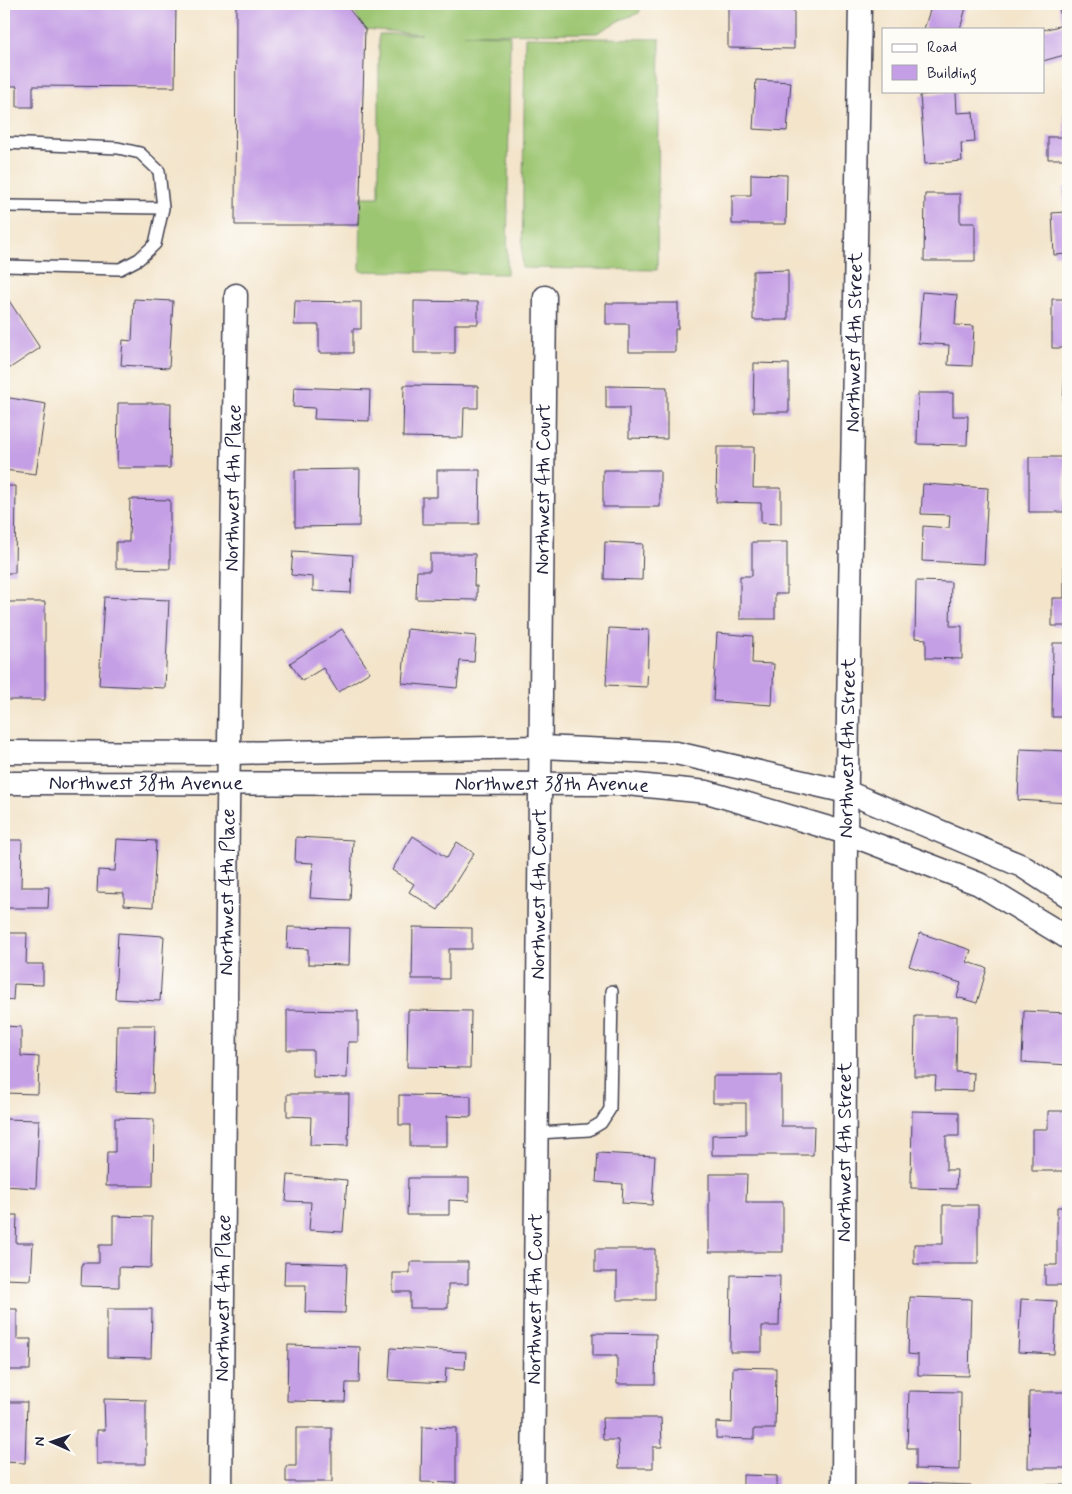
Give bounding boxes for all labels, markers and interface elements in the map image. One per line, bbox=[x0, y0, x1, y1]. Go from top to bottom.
legend bbox=[882, 28, 1044, 92]
text: Road bbox=[927, 38, 957, 58]
text: Building bbox=[927, 64, 977, 85]
street label: Northwest 4th Street bbox=[839, 251, 869, 433]
street label: Northwest 4th Court bbox=[529, 403, 557, 575]
street label: Northwest 4th Place bbox=[218, 404, 248, 572]
street label: Northwest 4th Street bbox=[832, 657, 862, 839]
street label: Northwest 38th Avenue bbox=[49, 770, 243, 797]
street label: Northwest 38th Avenue bbox=[455, 770, 651, 800]
street label: Northwest 4th Place bbox=[213, 808, 241, 976]
street label: Northwest 4th Court bbox=[525, 808, 553, 980]
street label: Northwest 4th Street bbox=[831, 1061, 858, 1242]
street label: Northwest 4th Court bbox=[521, 1213, 549, 1385]
street label: Northwest 4th Place bbox=[209, 1214, 237, 1382]
north arrow bbox=[28, 1416, 78, 1466]
text: N bbox=[31, 1437, 49, 1447]

